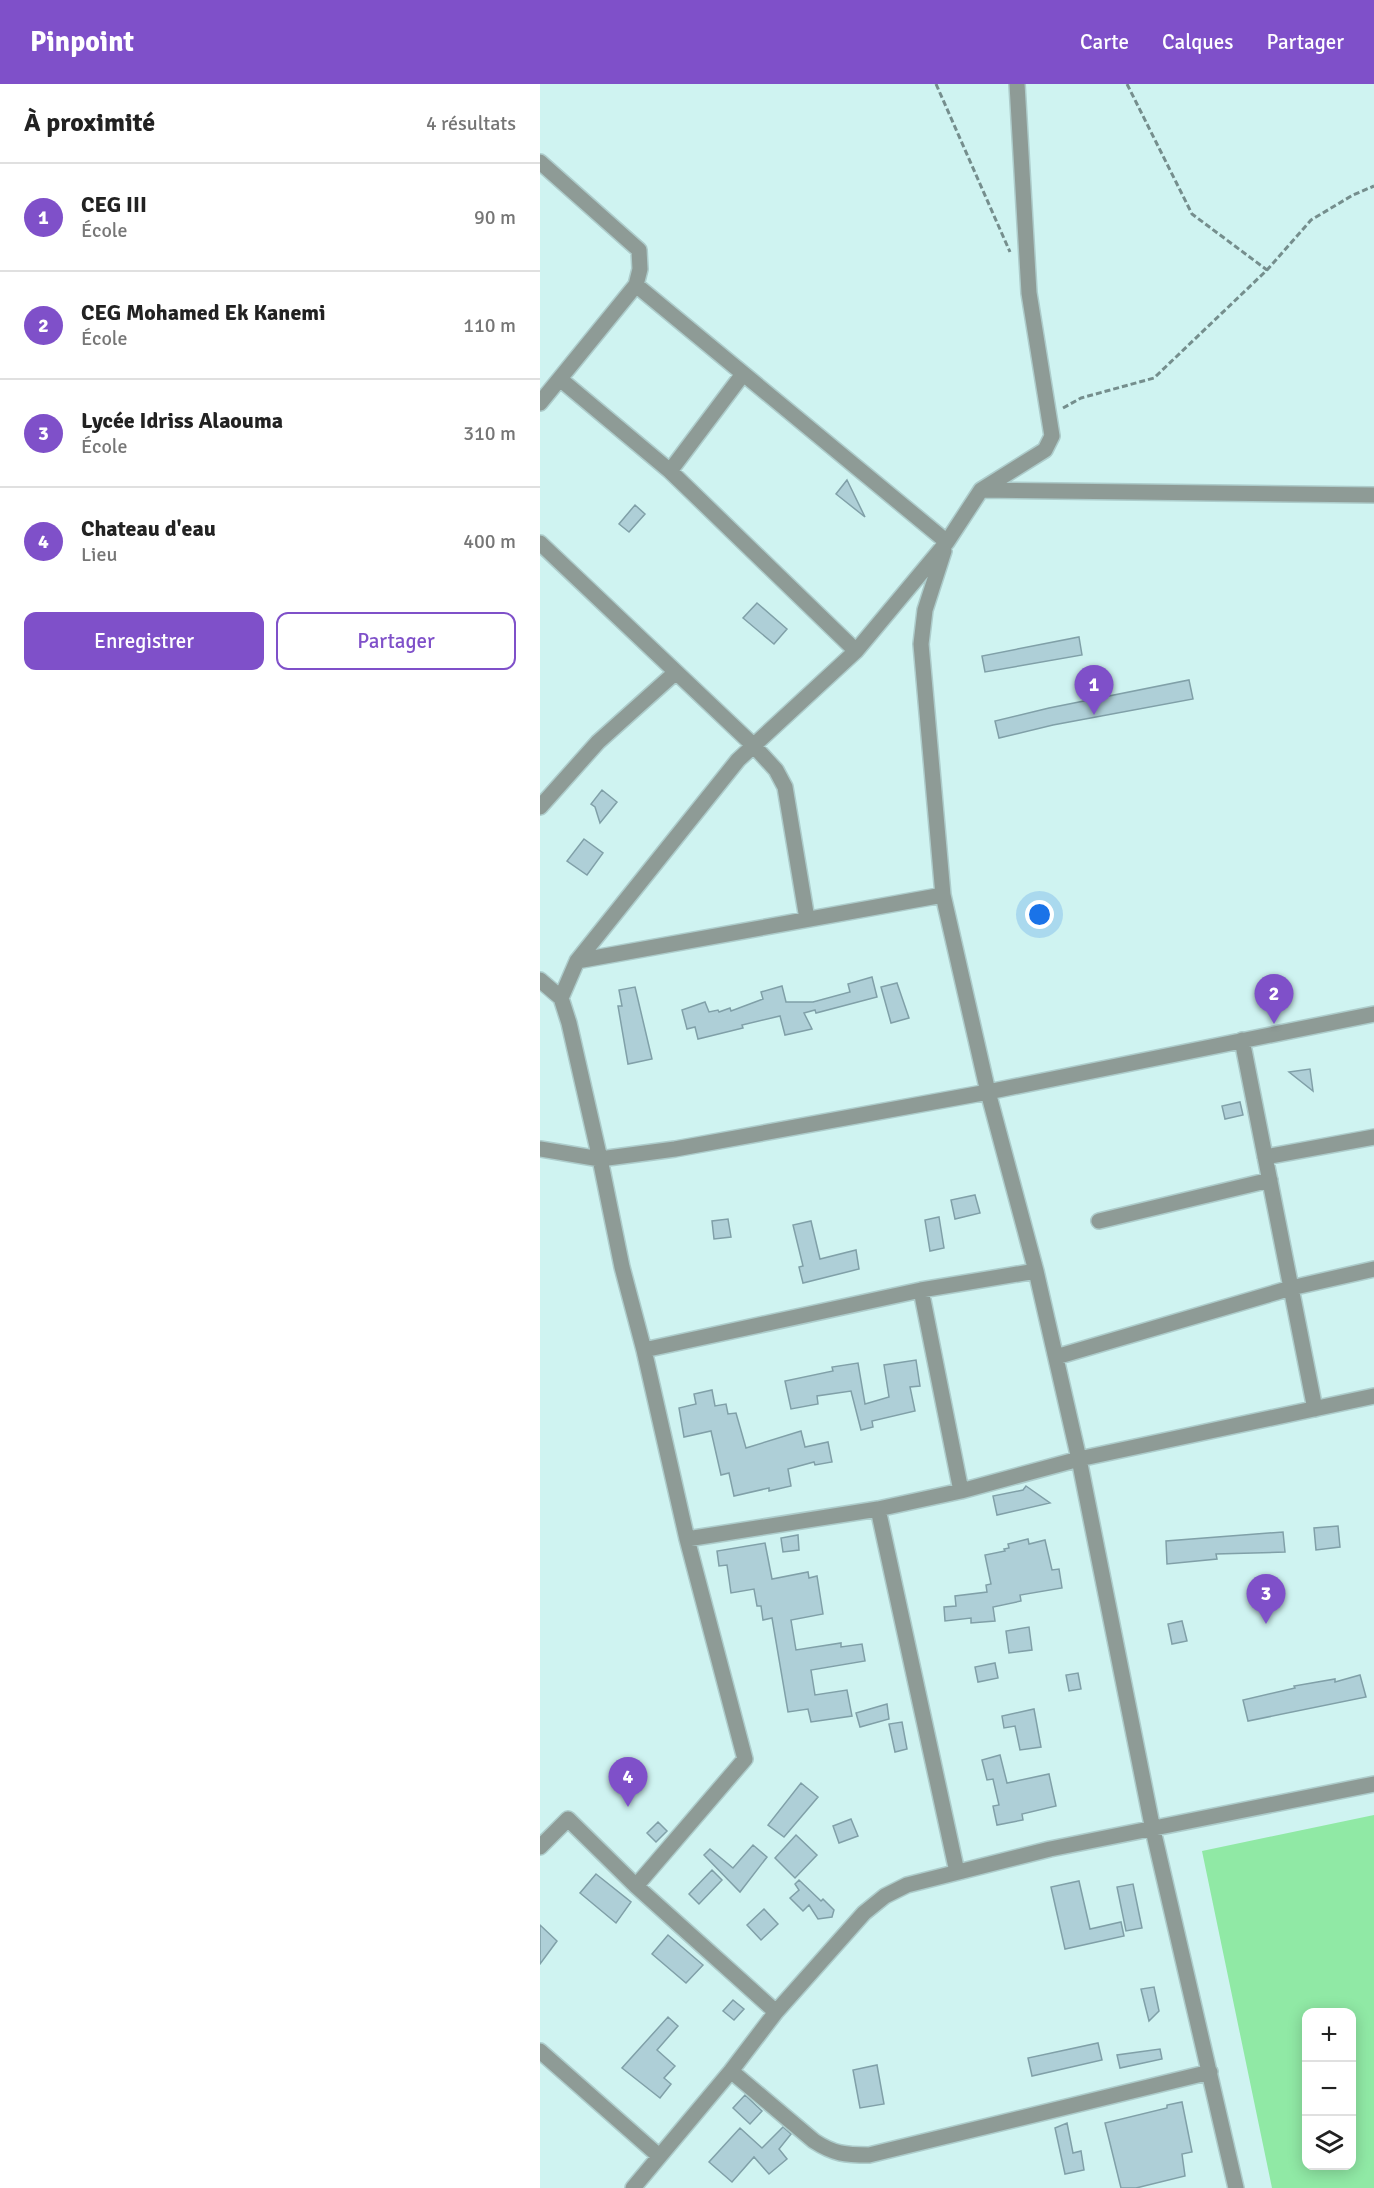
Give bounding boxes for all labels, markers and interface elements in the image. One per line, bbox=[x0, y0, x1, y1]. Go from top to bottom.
text: Pinpoint bbox=[30, 25, 134, 59]
text: Carte bbox=[1080, 29, 1129, 55]
text: Calques bbox=[1162, 29, 1233, 55]
text: Partager bbox=[1266, 29, 1344, 55]
text: À proximité bbox=[24, 107, 155, 139]
text: 4 résultats bbox=[426, 111, 516, 136]
text: CEG III bbox=[81, 191, 147, 218]
text: 1 bbox=[38, 205, 49, 230]
text: 90 m bbox=[474, 205, 516, 230]
text: École bbox=[81, 218, 128, 243]
text: CEG Mohamed Ek Kanemi bbox=[81, 299, 326, 326]
text: 2 bbox=[38, 313, 49, 338]
text: 110 m bbox=[463, 313, 516, 338]
text: École bbox=[81, 326, 128, 351]
text: Lycée Idriss Alaouma bbox=[81, 407, 283, 434]
text: 3 bbox=[38, 421, 49, 446]
text: 310 m bbox=[463, 421, 516, 446]
text: École bbox=[81, 434, 128, 459]
text: Chateau d'eau bbox=[81, 515, 216, 542]
text: 4 bbox=[38, 529, 49, 554]
text: 400 m bbox=[463, 529, 516, 554]
text: Lieu bbox=[81, 542, 117, 567]
button: Enregistrer bbox=[24, 612, 264, 670]
button: Partager bbox=[276, 612, 516, 670]
pin: 1 bbox=[1074, 666, 1114, 715]
your location bbox=[1025, 900, 1054, 929]
pin: 2 bbox=[1254, 974, 1294, 1024]
pin: 3 bbox=[1246, 1574, 1286, 1624]
pin: 4 bbox=[608, 1758, 647, 1807]
map controls bbox=[1302, 2008, 1356, 2170]
button: + bbox=[1302, 2008, 1356, 2062]
button: − bbox=[1302, 2062, 1356, 2116]
button: layers bbox=[1302, 2116, 1356, 2170]

